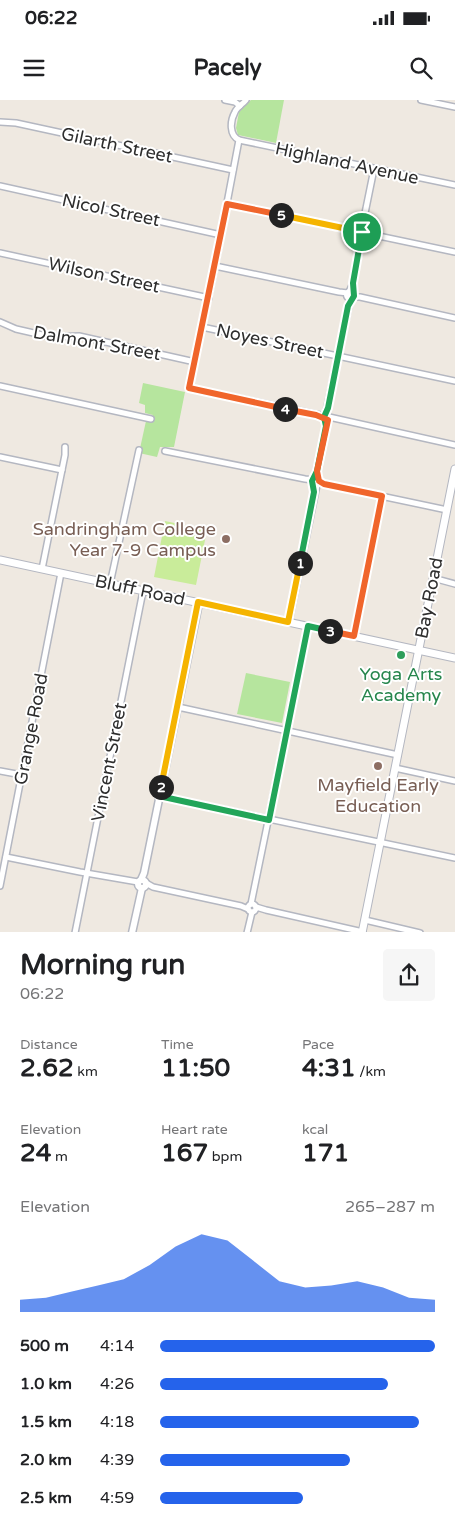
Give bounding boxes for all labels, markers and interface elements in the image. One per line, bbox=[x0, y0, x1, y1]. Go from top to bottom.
text: 06:22 bbox=[25, 7, 78, 29]
icon: menu bbox=[20, 54, 48, 82]
icon: search bbox=[407, 54, 435, 82]
text: Pacely bbox=[194, 55, 261, 81]
street label: Gilarth Street bbox=[59, 122, 175, 168]
street label: Highland Avenue bbox=[273, 137, 421, 189]
street label: Nicol Street bbox=[60, 189, 162, 231]
pin: 5 bbox=[268, 202, 294, 228]
text: 5 bbox=[277, 207, 286, 224]
pin bbox=[341, 211, 383, 253]
icon: arrive bbox=[348, 218, 376, 246]
street label: Wilson Street bbox=[46, 252, 162, 298]
street label: Noyes Street bbox=[214, 319, 326, 363]
street label: Dalmont Street bbox=[31, 321, 163, 365]
pin: 4 bbox=[272, 396, 298, 422]
text: 4 bbox=[281, 401, 290, 418]
place label: Sandringham College Year 7-9 Campus bbox=[33, 518, 216, 561]
marker: Sandringham College Year 7-9 Campus bbox=[220, 533, 232, 545]
pin: 1 bbox=[288, 550, 312, 576]
text: 1 bbox=[296, 555, 305, 572]
street label: Bay Road bbox=[410, 556, 448, 640]
street label: Bluff Road bbox=[93, 570, 187, 610]
pin: 3 bbox=[318, 618, 342, 644]
text: 3 bbox=[326, 623, 335, 640]
marker: Yoga Arts Academy bbox=[395, 649, 407, 661]
place label: Yoga Arts Academy bbox=[360, 663, 442, 706]
street label: Grange Road bbox=[9, 671, 53, 787]
street label: Vincent Street bbox=[87, 700, 131, 824]
marker: Mayfield Early Education bbox=[372, 760, 384, 772]
pin: 2 bbox=[148, 774, 174, 800]
place label: Mayfield Early Education bbox=[317, 774, 439, 817]
text: 2 bbox=[157, 779, 166, 796]
text: Morning run bbox=[20, 948, 185, 982]
button: share bbox=[383, 949, 435, 1001]
text: 06:22 bbox=[20, 984, 64, 1004]
text: Distance bbox=[20, 1036, 78, 1053]
text: Time bbox=[161, 1036, 194, 1053]
text: Pace bbox=[302, 1036, 334, 1053]
text: 2.62 bbox=[20, 1053, 74, 1083]
text: 11:50 bbox=[161, 1053, 230, 1083]
text: 4:31 bbox=[302, 1053, 356, 1083]
text: km bbox=[74, 1063, 98, 1080]
text: /km bbox=[356, 1063, 386, 1080]
text: Elevation bbox=[20, 1121, 81, 1138]
text: Heart rate bbox=[161, 1121, 228, 1138]
text: kcal bbox=[302, 1121, 328, 1138]
text: 24 bbox=[20, 1138, 51, 1168]
text: 167 bbox=[161, 1138, 208, 1168]
text: 171 bbox=[302, 1138, 349, 1168]
text: m bbox=[51, 1148, 68, 1165]
text: bpm bbox=[208, 1148, 242, 1165]
text: Elevation bbox=[20, 1197, 90, 1217]
text: 265–287 m bbox=[345, 1197, 435, 1217]
text: 500 m bbox=[20, 1336, 69, 1356]
text: 4:14 bbox=[100, 1336, 134, 1356]
text: 1.0 km bbox=[20, 1374, 72, 1394]
text: 4:26 bbox=[100, 1374, 134, 1394]
text: 1.5 km bbox=[20, 1412, 72, 1432]
text: 4:18 bbox=[100, 1412, 134, 1432]
text: 2.0 km bbox=[20, 1450, 72, 1470]
text: 4:39 bbox=[100, 1450, 134, 1470]
text: 2.5 km bbox=[20, 1488, 72, 1508]
text: 4:59 bbox=[100, 1488, 134, 1508]

